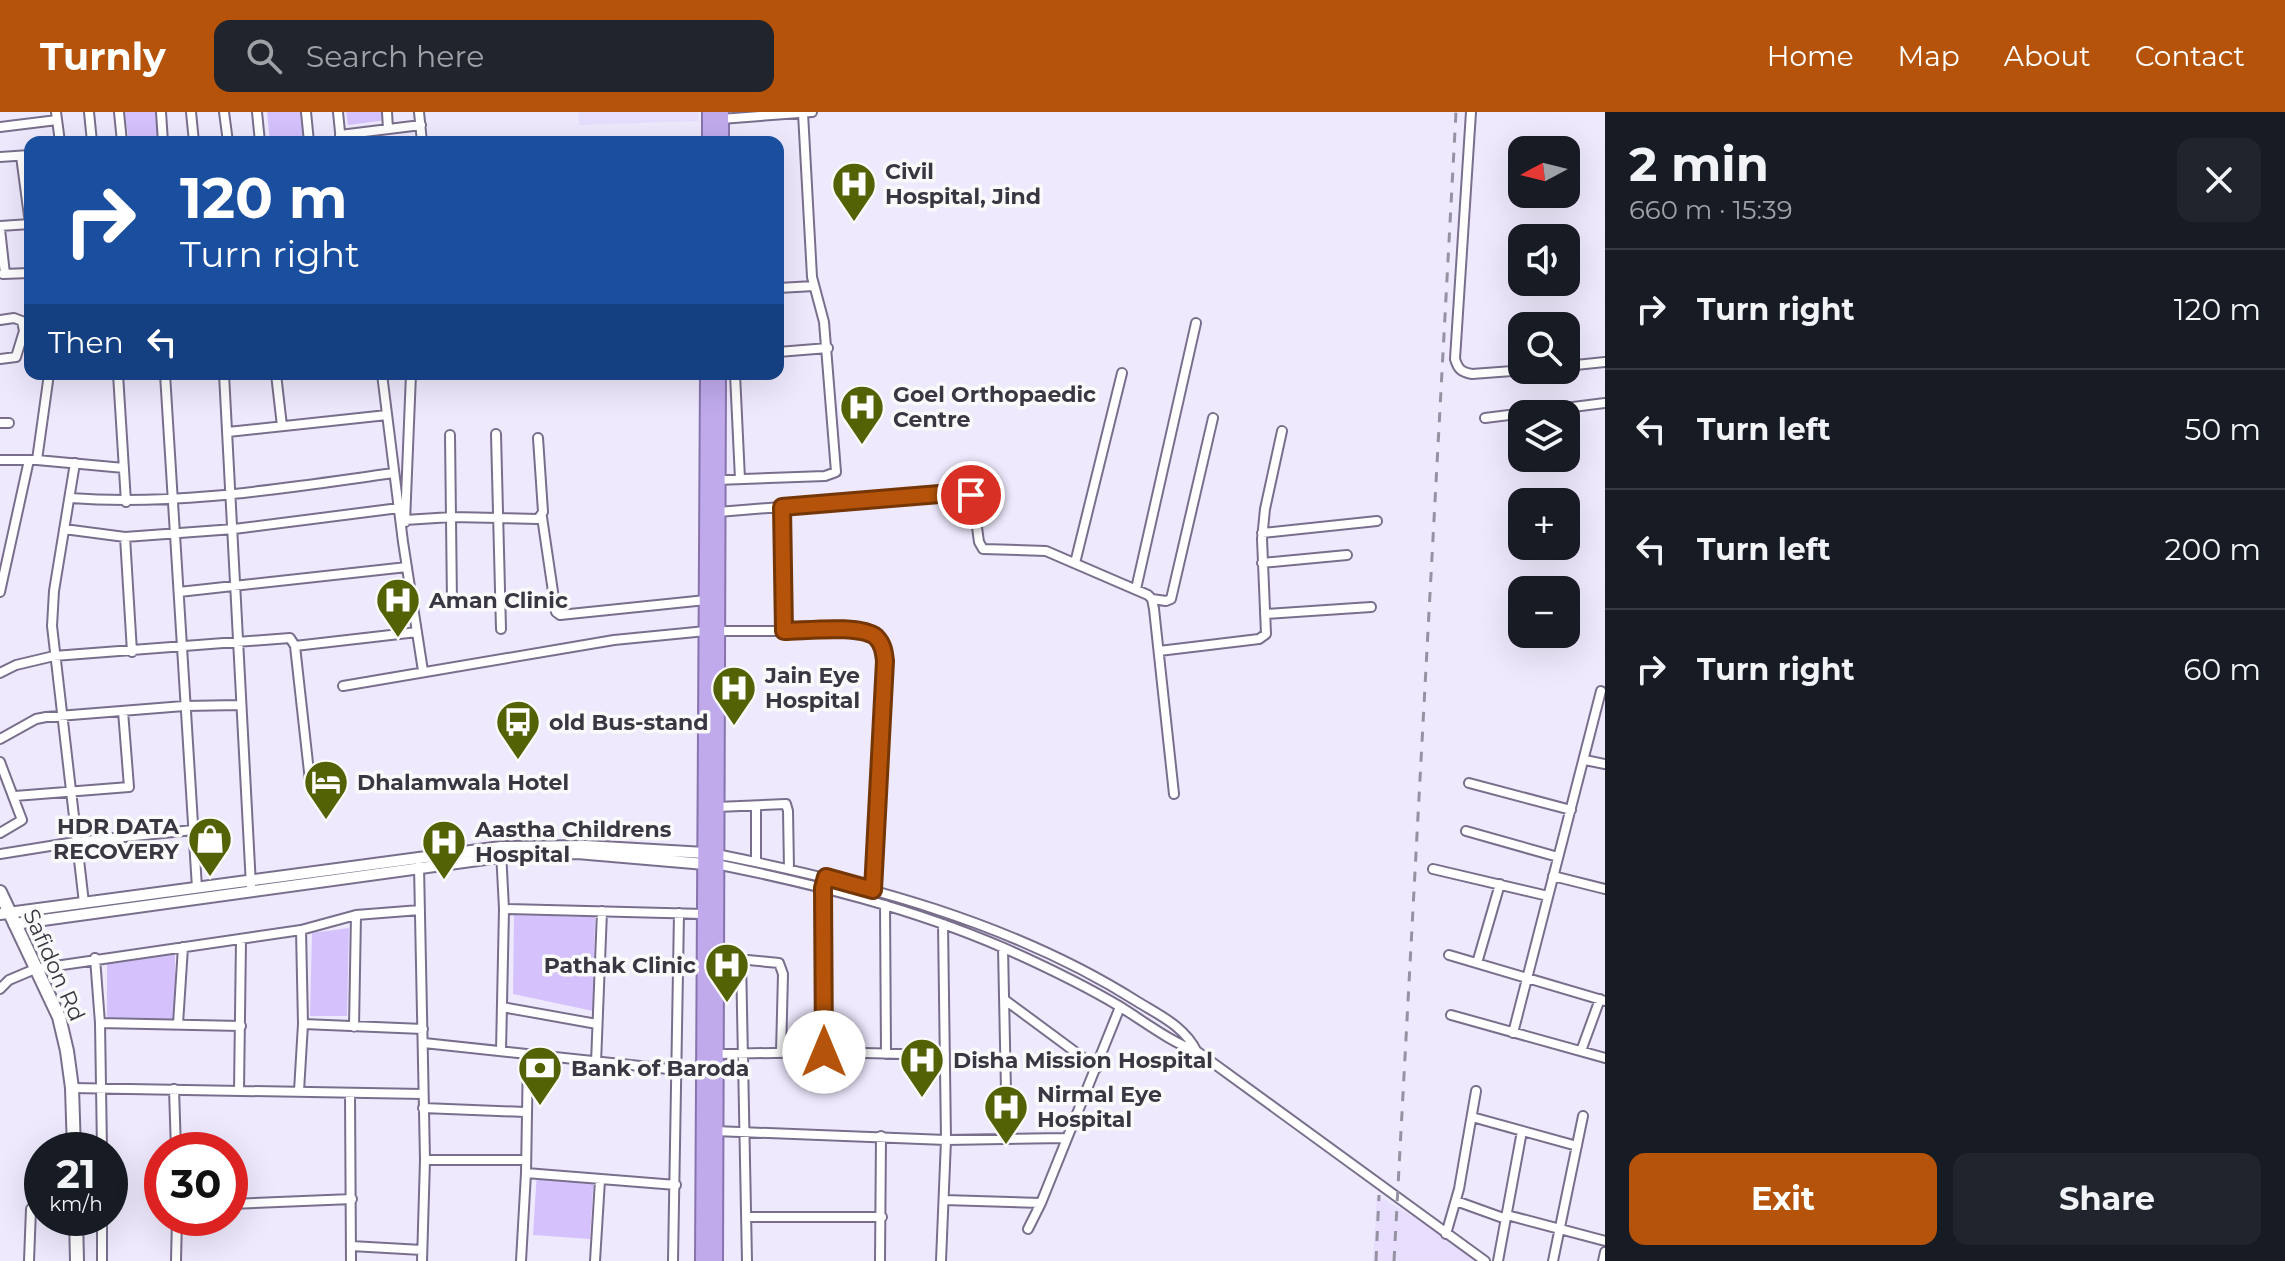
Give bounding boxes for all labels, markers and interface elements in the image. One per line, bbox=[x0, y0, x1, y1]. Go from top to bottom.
search box bbox=[214, 20, 774, 92]
text: Turnly bbox=[40, 33, 166, 80]
icon: search bbox=[242, 34, 286, 78]
text: Search here bbox=[306, 38, 484, 75]
text: Home bbox=[1767, 39, 1854, 73]
text: Map bbox=[1898, 39, 1960, 73]
text: About bbox=[2004, 39, 2091, 73]
text: Contact bbox=[2135, 39, 2245, 73]
text: 2 min bbox=[1629, 135, 1769, 193]
north arrow bbox=[1508, 136, 1580, 208]
map controls bbox=[1508, 136, 1580, 648]
button: close bbox=[2177, 138, 2261, 222]
place label: Civil Hospital, Jind bbox=[885, 158, 1041, 210]
hospital icon: Civil Hospital, Jind bbox=[830, 160, 878, 223]
text: 120 m bbox=[180, 164, 348, 232]
icon: right bbox=[48, 168, 152, 272]
text: 660 m · 15:39 bbox=[1629, 194, 1793, 226]
button: sound bbox=[1508, 224, 1580, 296]
text: Turn right bbox=[180, 232, 360, 276]
icon: right bbox=[1629, 287, 1673, 331]
text: Turn right bbox=[1697, 291, 1854, 328]
text: 120 m bbox=[2174, 291, 2261, 328]
button: search bbox=[1508, 312, 1580, 384]
icon: left bbox=[140, 320, 184, 364]
text: Then bbox=[48, 324, 124, 361]
place label: Goel Orthopaedic Centre bbox=[893, 381, 1096, 433]
hospital icon: Goel Orthopaedic Centre bbox=[838, 383, 886, 446]
button: layers bbox=[1508, 400, 1580, 472]
icon: left bbox=[1629, 407, 1673, 451]
text: Turn left bbox=[1697, 411, 1830, 448]
text: 50 m bbox=[2184, 411, 2261, 448]
pin bbox=[937, 461, 1005, 529]
icon: arrive bbox=[949, 473, 993, 517]
button: + bbox=[1508, 488, 1580, 560]
icon: left bbox=[1629, 527, 1673, 571]
text: Turn left bbox=[1697, 531, 1830, 568]
text: 200 m bbox=[2165, 531, 2261, 568]
hospital icon: Aman Clinic bbox=[374, 576, 422, 639]
button: − bbox=[1508, 576, 1580, 648]
place label: Aman Clinic bbox=[428, 587, 568, 614]
icon: right bbox=[1629, 647, 1673, 691]
text: Turn right bbox=[1697, 651, 1854, 688]
text: 60 m bbox=[2183, 651, 2261, 688]
place label: Jain Eye Hospital bbox=[764, 662, 860, 714]
hospital icon: Jain Eye Hospital bbox=[710, 664, 758, 727]
bus stop icon: old Bus-stand bbox=[494, 698, 542, 761]
place label: old Bus-stand bbox=[549, 709, 709, 736]
hotel icon: Dhalamwala Hotel bbox=[302, 758, 350, 821]
place label: Dhalamwala Hotel bbox=[357, 769, 569, 796]
place label: HDR DATA RECOVERY bbox=[53, 813, 180, 865]
shop icon: HDR DATA RECOVERY bbox=[186, 815, 234, 878]
place label: Aastha Childrens Hospital bbox=[474, 816, 672, 868]
hospital icon: Aastha Childrens Hospital bbox=[420, 818, 468, 881]
street label: Safidon Rd bbox=[17, 905, 91, 1025]
hospital icon: Pathak Clinic bbox=[703, 941, 751, 1004]
place label: Pathak Clinic bbox=[544, 952, 696, 979]
position arrow bbox=[782, 1010, 866, 1094]
hospital icon: Disha Mission Hospital bbox=[898, 1036, 946, 1099]
bank icon: Bank of Baroda bbox=[516, 1044, 564, 1107]
place label: Disha Mission Hospital bbox=[953, 1047, 1213, 1074]
place label: Bank of Baroda bbox=[571, 1055, 749, 1082]
place label: Nirmal Eye Hospital bbox=[1037, 1081, 1162, 1133]
hospital icon: Nirmal Eye Hospital bbox=[982, 1083, 1030, 1146]
speed limit sign: 30 bbox=[144, 1132, 248, 1236]
text: 21 bbox=[56, 1149, 96, 1198]
button: Exit bbox=[1629, 1153, 1937, 1245]
button: Share bbox=[1953, 1153, 2261, 1245]
text: km/h bbox=[49, 1192, 103, 1216]

